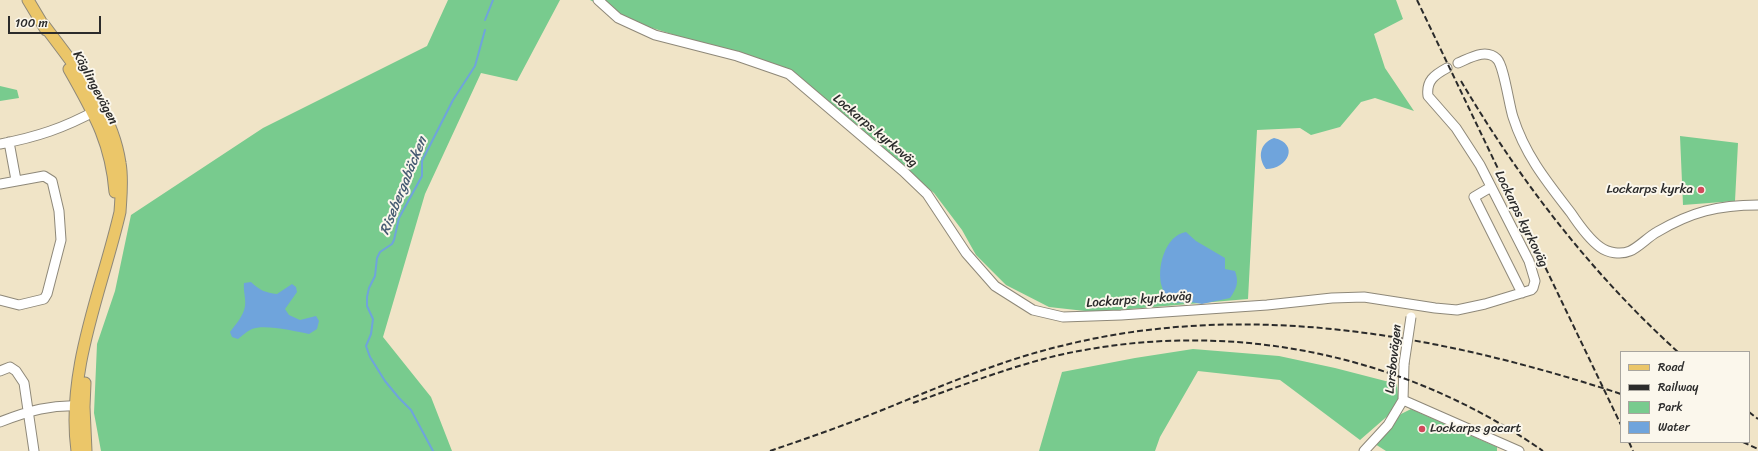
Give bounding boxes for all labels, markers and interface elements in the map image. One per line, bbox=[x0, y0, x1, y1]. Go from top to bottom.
scale bar bbox=[10, 8, 103, 34]
text: 100 m bbox=[15, 12, 48, 34]
street label: Käglingevägen bbox=[69, 49, 121, 127]
street label: Lockarps kyrkoväg bbox=[829, 91, 921, 171]
water label: Risebergabäcken bbox=[377, 135, 431, 237]
street label: Lockarps kyrkoväg bbox=[1491, 168, 1551, 270]
place label: Lockarps kyrka bbox=[1607, 182, 1693, 198]
marker: Lockarps kyrka bbox=[1696, 185, 1706, 195]
street label: Lockarps kyrkoväg bbox=[1086, 289, 1192, 311]
street label: Larsbovägen bbox=[1383, 323, 1405, 395]
legend bbox=[1620, 351, 1750, 443]
text: Road bbox=[1658, 356, 1684, 378]
text: Railway bbox=[1658, 376, 1699, 398]
text: Park bbox=[1658, 396, 1683, 418]
text: Water bbox=[1658, 416, 1690, 438]
place label: Lockarps gocart bbox=[1430, 421, 1521, 437]
marker: Lockarps gocart bbox=[1417, 424, 1427, 434]

